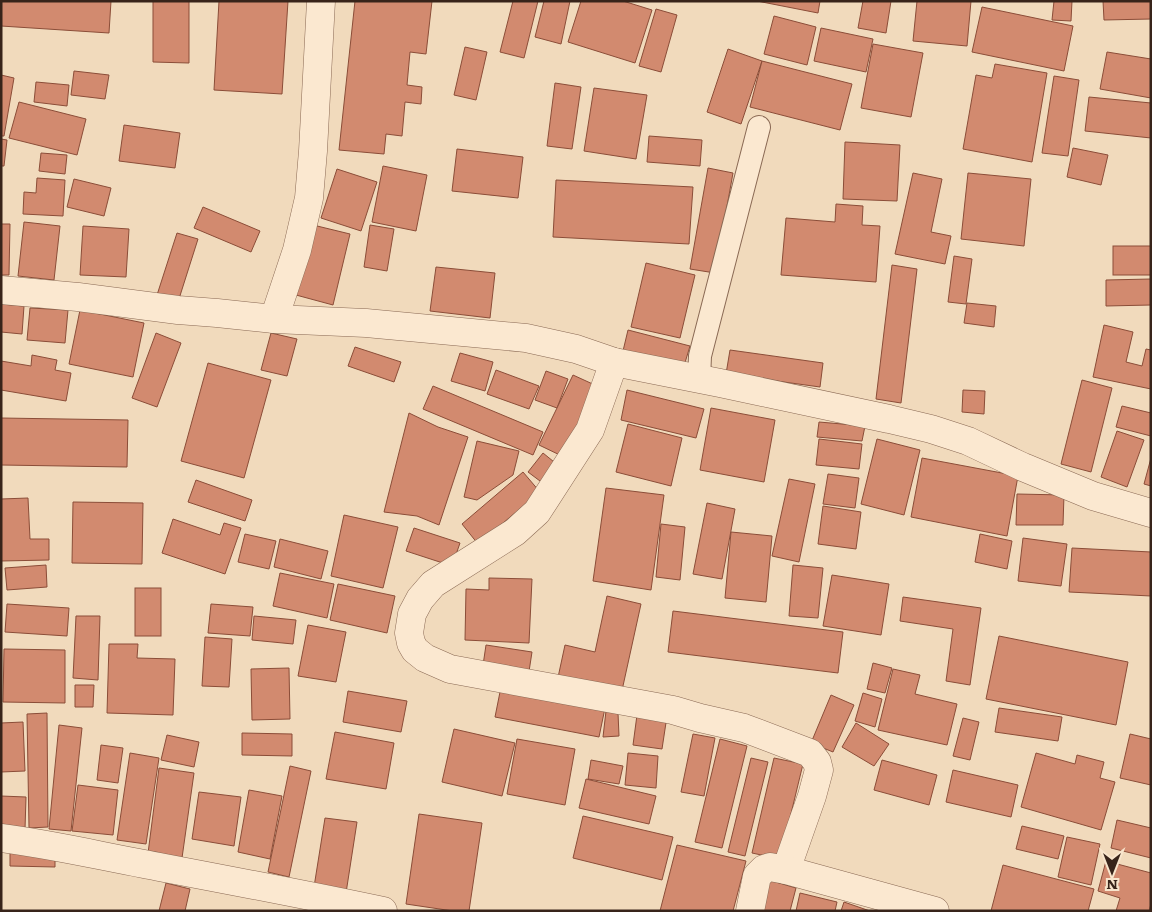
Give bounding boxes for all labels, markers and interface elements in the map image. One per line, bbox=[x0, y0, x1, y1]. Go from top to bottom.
north arrow bbox=[1087, 847, 1137, 897]
text: N bbox=[1106, 876, 1118, 896]

